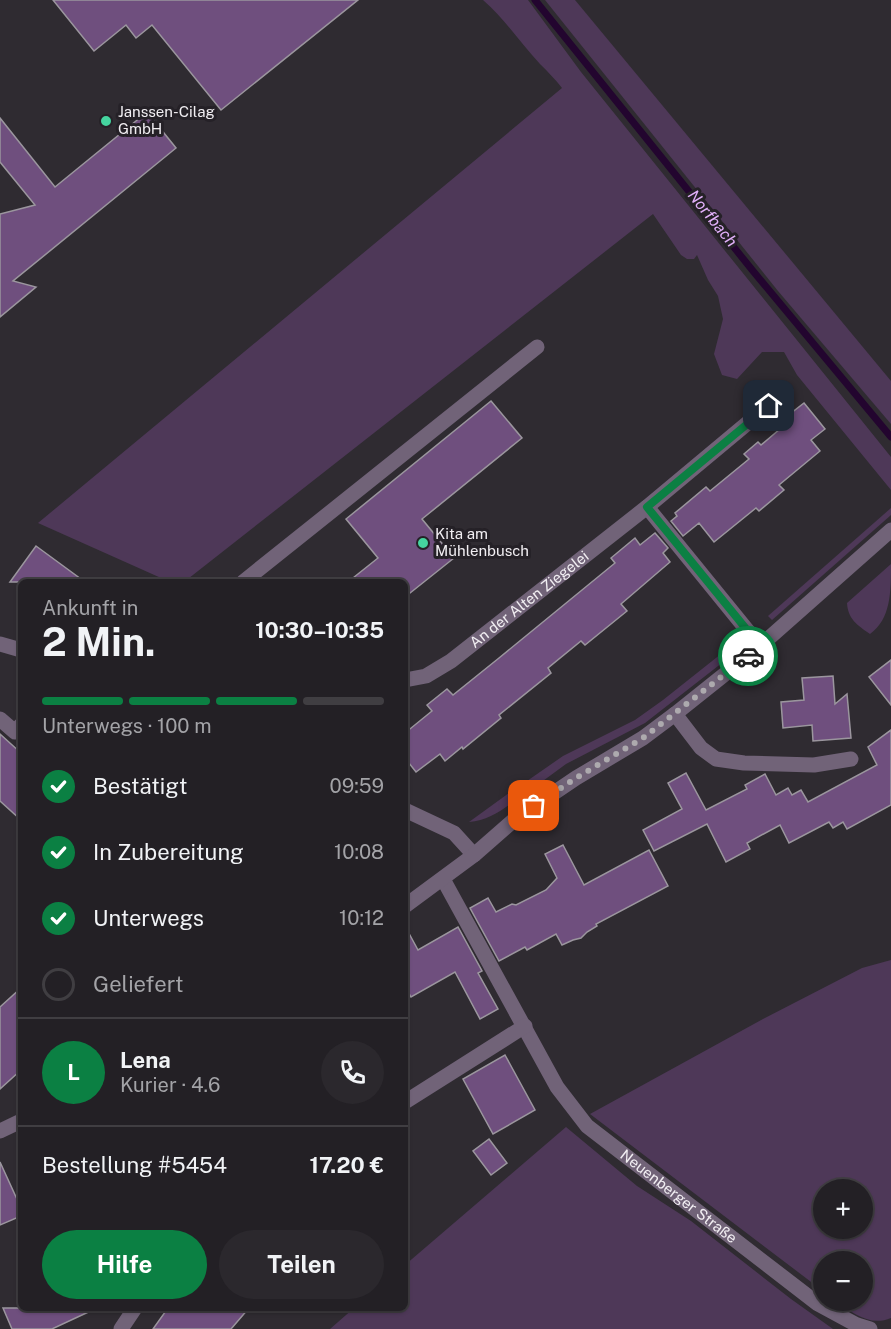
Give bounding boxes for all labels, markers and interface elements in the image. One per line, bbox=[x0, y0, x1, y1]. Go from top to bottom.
place label: Janssen-Cilag GmbH bbox=[118, 103, 215, 137]
marker: Janssen-Cilag GmbH bbox=[99, 114, 113, 128]
water label: Norfbach bbox=[684, 186, 741, 251]
pin bbox=[743, 380, 794, 431]
icon: home bbox=[752, 389, 785, 422]
place label: Kita am Mühlenbusch bbox=[435, 525, 529, 559]
marker: Kita am Mühlenbusch bbox=[416, 536, 430, 550]
street label: An der Alten Ziegelei bbox=[466, 547, 592, 651]
text: Ankunft in bbox=[42, 596, 138, 620]
text: 10:30–10:35 bbox=[255, 617, 384, 643]
text: 2 Min. bbox=[42, 619, 156, 665]
courier bbox=[718, 626, 778, 686]
icon: car bbox=[732, 640, 765, 673]
text: Unterwegs · 100 m bbox=[42, 714, 212, 738]
icon: check bbox=[42, 770, 75, 803]
text: Bestätigt bbox=[93, 773, 188, 799]
text: 09:59 bbox=[330, 774, 384, 798]
pin bbox=[508, 780, 559, 831]
icon: bag bbox=[517, 789, 550, 822]
icon: check bbox=[42, 836, 75, 869]
text: In Zubereitung bbox=[93, 839, 244, 865]
text: 10:08 bbox=[334, 840, 384, 864]
icon: check bbox=[42, 902, 75, 935]
text: Unterwegs bbox=[93, 905, 204, 931]
text: 10:12 bbox=[339, 906, 384, 930]
text: Geliefert bbox=[93, 971, 183, 997]
button: phone bbox=[321, 1041, 384, 1104]
text: Lena bbox=[120, 1047, 171, 1073]
text: L bbox=[67, 1059, 80, 1085]
text: Kurier · 4.6 bbox=[120, 1073, 220, 1097]
street label: Neuenberger Straße bbox=[617, 1146, 741, 1246]
text: Bestellung #5454 bbox=[42, 1152, 227, 1178]
text: 17.20 € bbox=[310, 1152, 384, 1178]
map controls bbox=[813, 1179, 873, 1311]
button: + bbox=[813, 1179, 873, 1239]
button: Hilfe bbox=[42, 1230, 207, 1299]
button: Teilen bbox=[219, 1230, 384, 1299]
button: − bbox=[813, 1251, 873, 1311]

